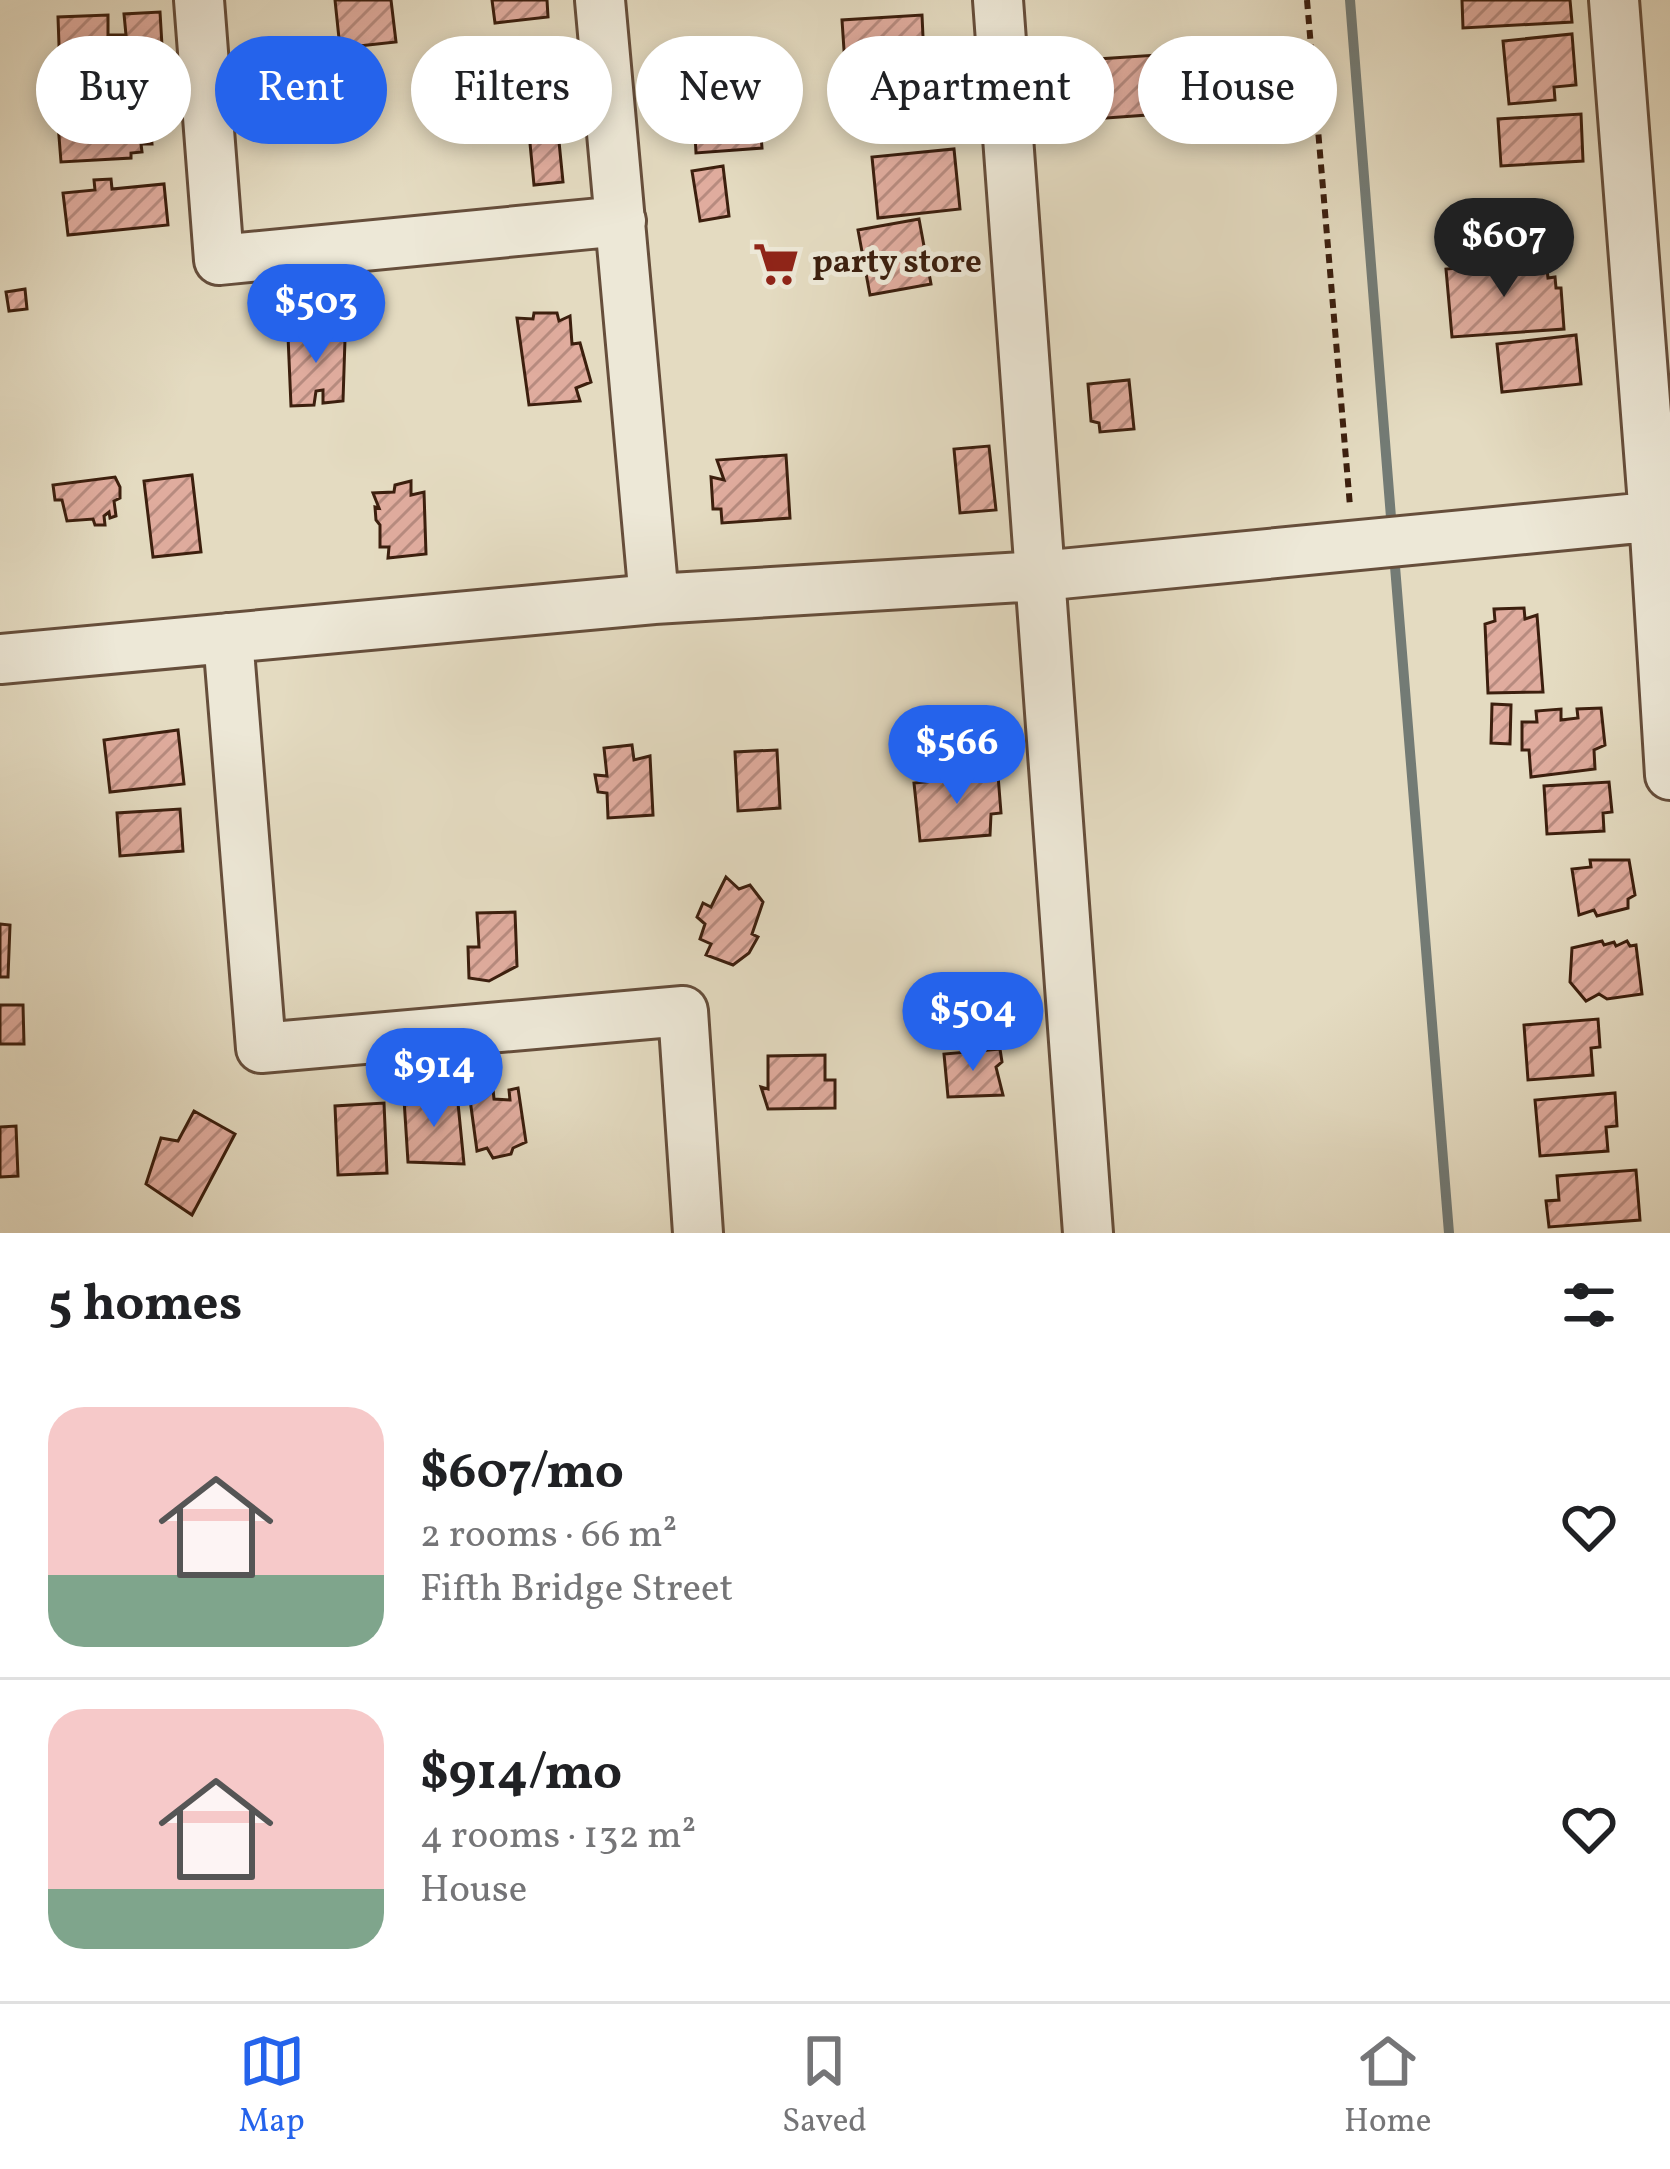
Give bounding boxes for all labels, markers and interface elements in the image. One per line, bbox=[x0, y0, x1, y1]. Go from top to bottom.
chip: Buy bbox=[36, 36, 191, 144]
chip: Rent bbox=[215, 36, 387, 144]
chip: Filters bbox=[411, 36, 612, 144]
chip: New bbox=[636, 36, 803, 144]
chip: Apartment bbox=[827, 36, 1114, 144]
chip: House bbox=[1138, 36, 1337, 144]
pin: $607 bbox=[1433, 198, 1575, 300]
text: $607 bbox=[1461, 210, 1547, 264]
supermarket icon: party store bbox=[751, 239, 801, 289]
place label: party store bbox=[812, 241, 982, 287]
pin: $503 bbox=[245, 264, 387, 366]
text: $503 bbox=[274, 276, 358, 330]
pin: $566 bbox=[886, 705, 1028, 807]
text: $566 bbox=[915, 717, 999, 771]
pin: $504 bbox=[902, 972, 1044, 1074]
text: $504 bbox=[929, 984, 1017, 1038]
pin: $914 bbox=[363, 1028, 505, 1130]
text: $914 bbox=[393, 1040, 475, 1094]
text: 5 homes bbox=[48, 1270, 242, 1341]
icon: filters bbox=[1556, 1272, 1622, 1338]
text: $607/mo bbox=[420, 1438, 624, 1509]
icon: home bbox=[144, 1455, 288, 1599]
icon: heart bbox=[1556, 1494, 1622, 1560]
text: 2 rooms · 66 m² bbox=[420, 1509, 677, 1563]
text: Fifth Bridge Street bbox=[420, 1563, 733, 1617]
text: $914/mo bbox=[420, 1739, 622, 1810]
icon: home bbox=[144, 1757, 288, 1901]
icon: heart bbox=[1556, 1796, 1622, 1862]
text: 4 rooms · 132 m² bbox=[420, 1810, 696, 1864]
text: House bbox=[420, 1864, 527, 1918]
tab: Map bbox=[239, 2028, 305, 2146]
tab: Saved bbox=[782, 2028, 867, 2146]
tab: Home bbox=[1344, 2028, 1431, 2146]

